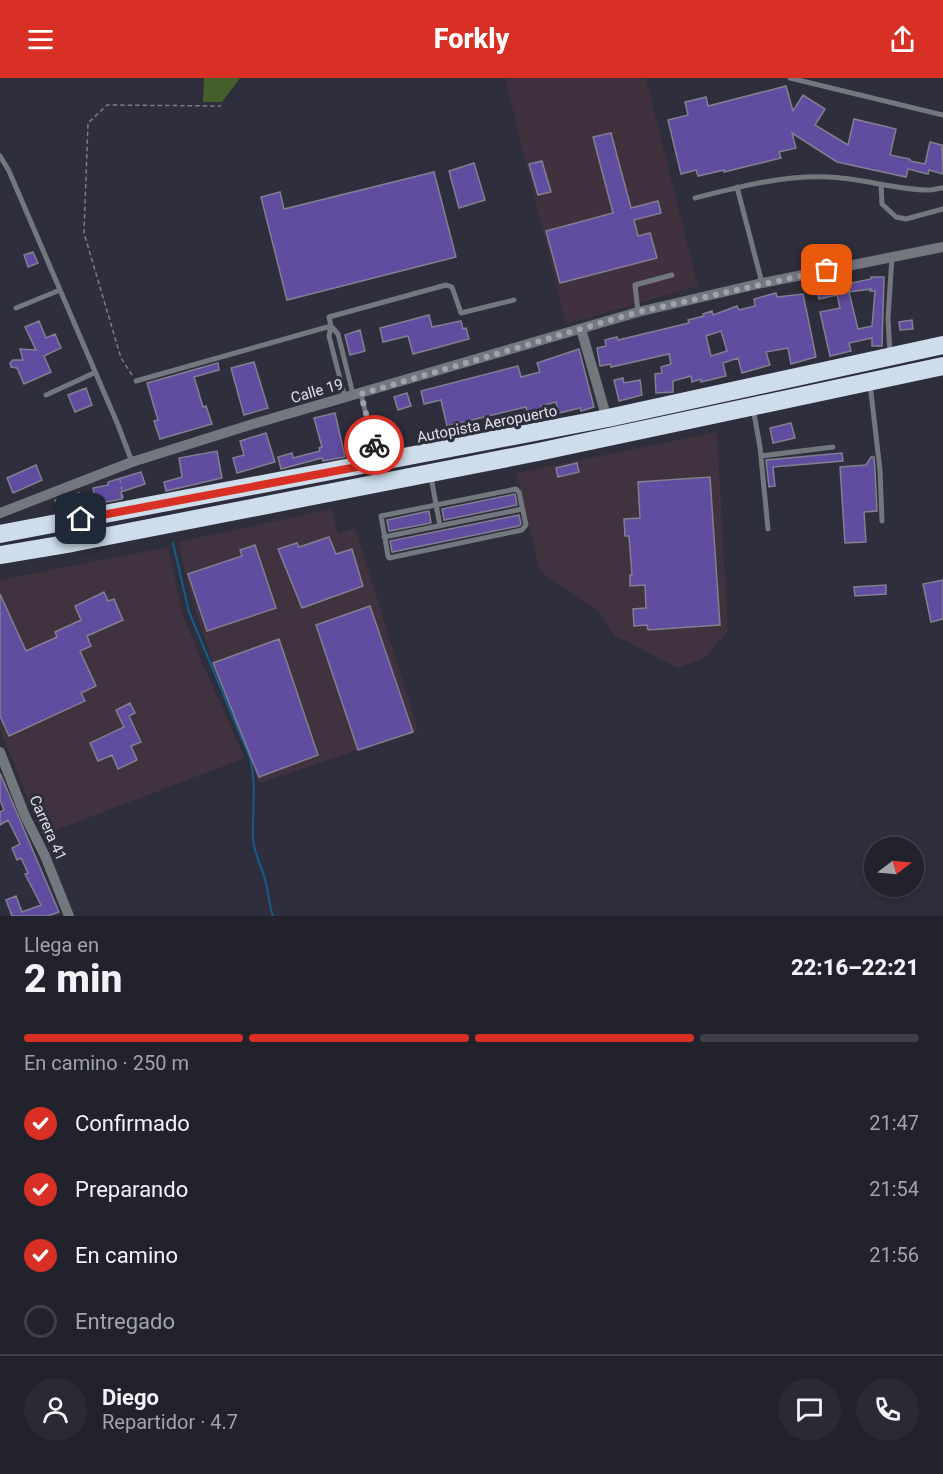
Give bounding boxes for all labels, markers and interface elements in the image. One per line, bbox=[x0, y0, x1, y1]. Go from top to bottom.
icon: menu bbox=[24, 23, 57, 56]
text: Forkly bbox=[434, 23, 509, 55]
icon: share bbox=[886, 23, 919, 56]
pin bbox=[801, 244, 852, 295]
icon: bag bbox=[810, 253, 843, 286]
street label: Calle 19 bbox=[289, 375, 345, 407]
street label: Autopista Aeropuerto bbox=[415, 402, 559, 446]
courier bbox=[344, 415, 404, 475]
icon: bike bbox=[358, 429, 391, 462]
pin bbox=[55, 493, 106, 544]
icon: home bbox=[64, 502, 97, 535]
street label: Carrera 41 bbox=[26, 793, 70, 863]
north arrow bbox=[864, 837, 924, 897]
map controls bbox=[864, 837, 924, 897]
text: Llega en bbox=[24, 933, 99, 957]
text: 22:16–22:21 bbox=[791, 955, 919, 980]
text: 2 min bbox=[24, 956, 122, 1002]
text: En camino · 250 m bbox=[24, 1051, 189, 1075]
icon: check bbox=[24, 1107, 57, 1140]
text: Confirmado bbox=[75, 1111, 190, 1136]
text: 21:47 bbox=[869, 1111, 919, 1135]
icon: check bbox=[24, 1173, 57, 1206]
text: Preparando bbox=[75, 1177, 188, 1202]
text: 21:54 bbox=[869, 1177, 919, 1201]
icon: check bbox=[24, 1239, 57, 1272]
text: En camino bbox=[75, 1243, 178, 1268]
text: 21:56 bbox=[869, 1243, 919, 1267]
text: Entregado bbox=[75, 1309, 175, 1334]
button: person bbox=[24, 1378, 87, 1441]
button: chat bbox=[778, 1378, 841, 1441]
button: phone bbox=[856, 1378, 919, 1441]
text: Diego bbox=[102, 1385, 159, 1410]
text: Repartidor · 4.7 bbox=[102, 1410, 238, 1434]

